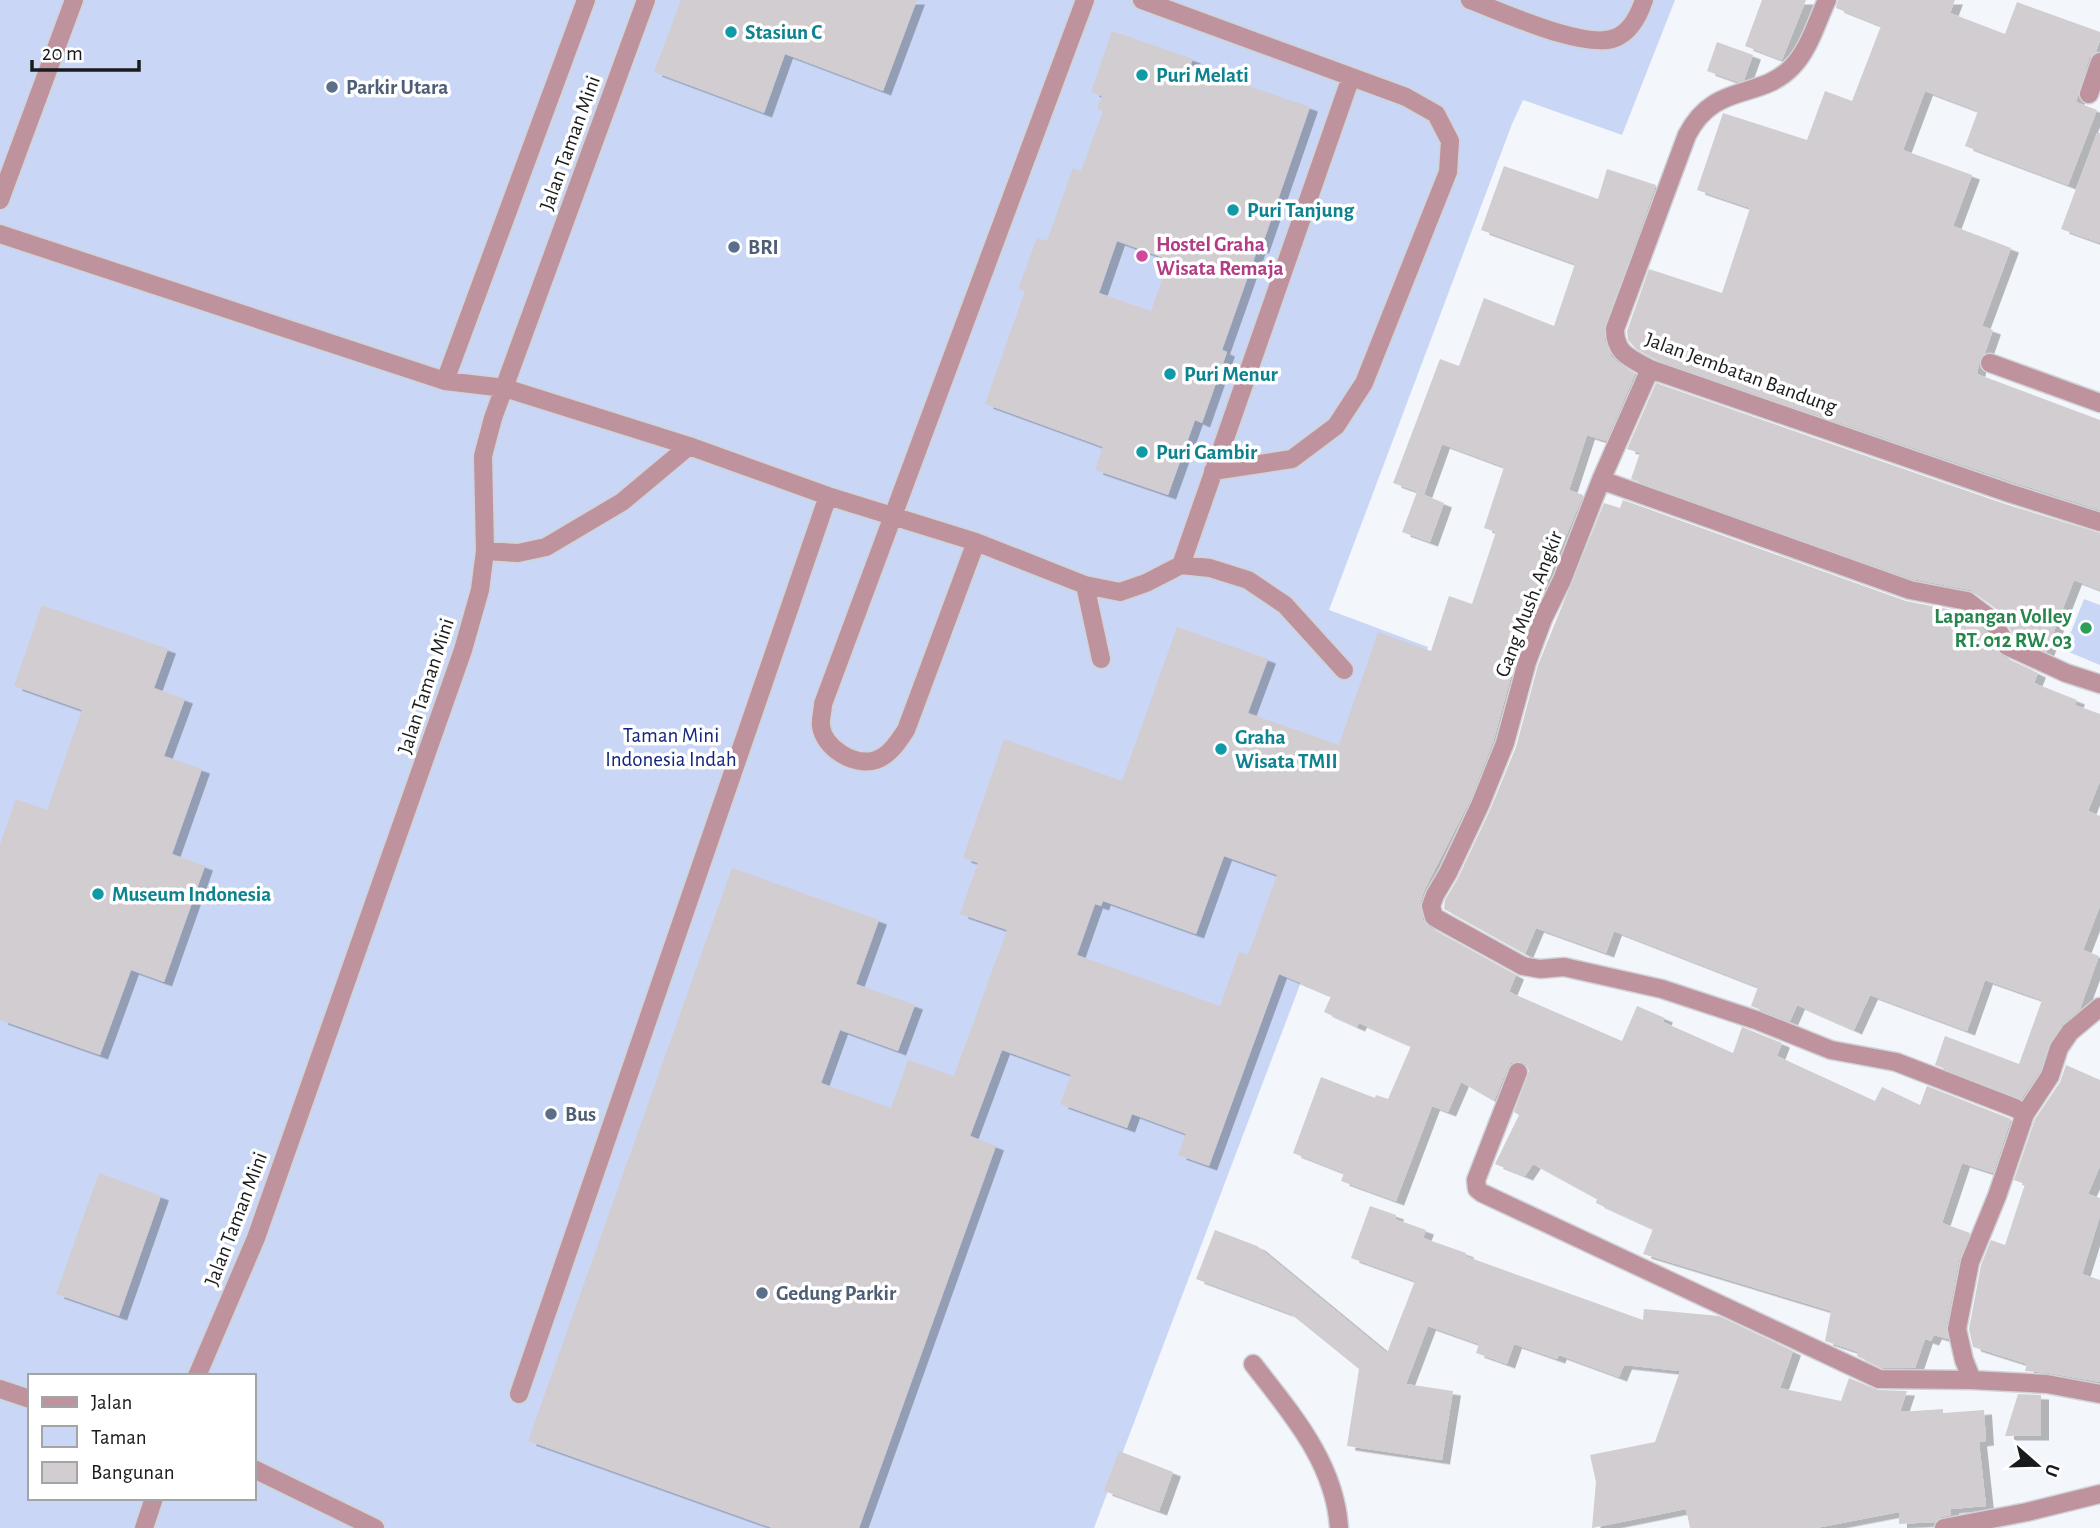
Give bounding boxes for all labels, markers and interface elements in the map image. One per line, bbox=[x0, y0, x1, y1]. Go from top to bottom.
place label: Stasiun C bbox=[745, 22, 822, 43]
marker: Stasiun C bbox=[723, 24, 739, 40]
scale bar bbox=[32, 28, 138, 72]
text: 20 m bbox=[42, 43, 83, 64]
place label: Puri Melati bbox=[1156, 65, 1249, 86]
marker: Puri Melati bbox=[1134, 67, 1150, 83]
street label: Jalan Taman Mini bbox=[536, 73, 604, 213]
place label: Parkir Utara bbox=[346, 77, 448, 98]
marker: Parkir Utara bbox=[324, 79, 340, 95]
place label: Puri Tanjung bbox=[1247, 200, 1355, 221]
marker: Puri Tanjung bbox=[1225, 202, 1241, 218]
place label: Hostel Graha Wisata Remaja bbox=[1156, 234, 1284, 279]
place label: BRI bbox=[748, 237, 779, 258]
marker: BRI bbox=[726, 239, 742, 255]
marker: Hostel Graha Wisata Remaja bbox=[1134, 248, 1150, 264]
street label: Jalan Jembatan Bandung bbox=[1642, 329, 1840, 418]
place label: Puri Menur bbox=[1184, 364, 1279, 385]
marker: Puri Menur bbox=[1162, 366, 1178, 382]
place label: Puri Gambir bbox=[1156, 442, 1258, 463]
marker: Puri Gambir bbox=[1134, 444, 1150, 460]
street label: Gang Mush. Angkir bbox=[1491, 528, 1567, 680]
place label: Lapangan Volley RT. 012 RW. 03 bbox=[1934, 606, 2073, 651]
street label: Jalan Taman Mini bbox=[394, 616, 458, 756]
marker: Lapangan Volley RT. 012 RW. 03 bbox=[2078, 620, 2094, 636]
park label: Taman Mini Indonesia Indah bbox=[605, 725, 737, 770]
place label: Graha Wisata TMII bbox=[1235, 727, 1338, 772]
marker: Graha Wisata TMII bbox=[1213, 741, 1229, 757]
place label: Museum Indonesia bbox=[112, 884, 271, 905]
marker: Museum Indonesia bbox=[90, 886, 106, 902]
place label: Bus bbox=[565, 1104, 596, 1125]
marker: Bus bbox=[543, 1106, 559, 1122]
street label: Jalan Taman Mini bbox=[201, 1149, 271, 1289]
place label: Gedung Parkir bbox=[776, 1283, 897, 1304]
marker: Gedung Parkir bbox=[754, 1285, 770, 1301]
legend bbox=[28, 1374, 256, 1500]
text: Jalan bbox=[91, 1392, 132, 1413]
text: Taman bbox=[91, 1427, 147, 1448]
north arrow bbox=[2002, 1430, 2072, 1500]
text: U bbox=[2041, 1461, 2063, 1479]
text: Bangunan bbox=[91, 1462, 175, 1483]

